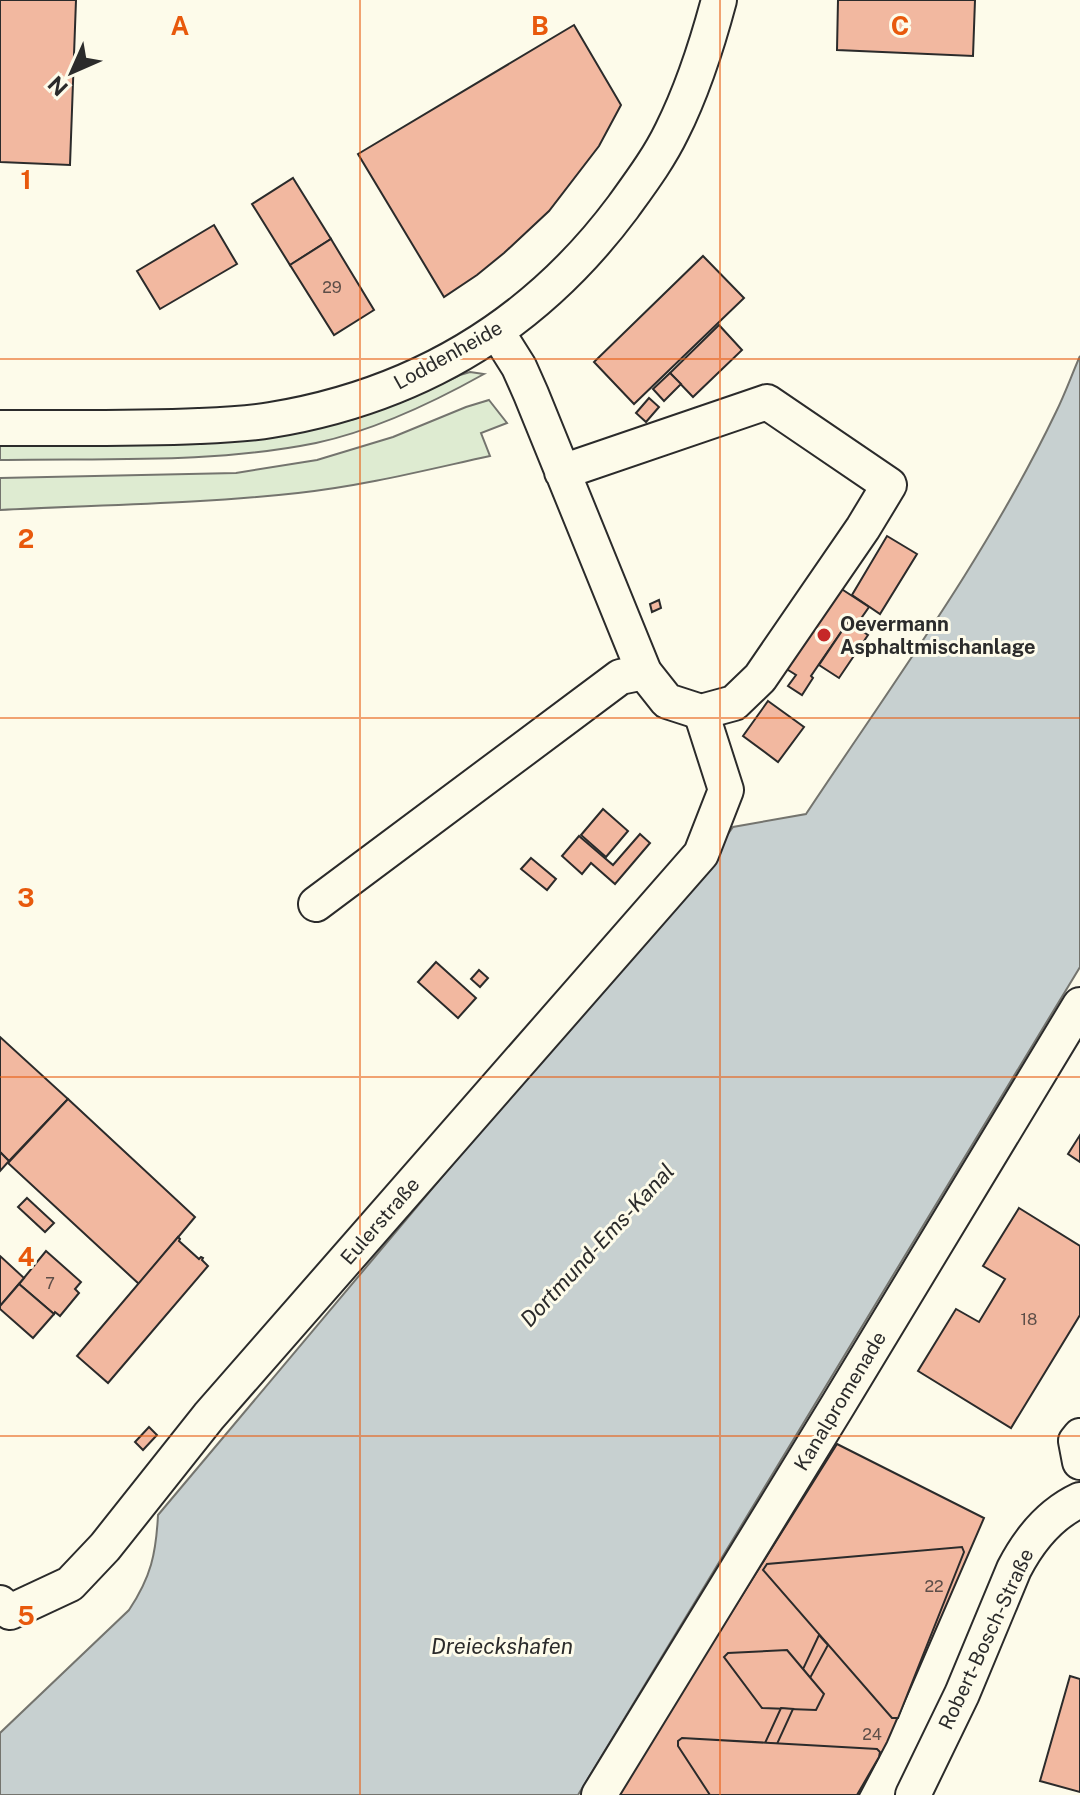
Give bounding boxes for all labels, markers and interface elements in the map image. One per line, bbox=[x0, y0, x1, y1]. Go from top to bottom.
text: A bbox=[171, 10, 190, 41]
text: B bbox=[531, 10, 549, 41]
text: C bbox=[891, 10, 909, 41]
north arrow bbox=[32, 32, 112, 112]
text: N bbox=[43, 71, 73, 101]
text: 1 bbox=[20, 164, 32, 195]
house number: 29 bbox=[322, 278, 342, 297]
street label: Loddenheide bbox=[390, 315, 506, 395]
text: 2 bbox=[18, 523, 34, 554]
place label: Oevermann Asphaltmischanlage bbox=[840, 612, 1036, 659]
marker: Oevermann Asphaltmischanlage bbox=[815, 626, 833, 644]
text: 3 bbox=[17, 882, 35, 913]
water label: Dortmund-Ems-Kanal bbox=[515, 1158, 679, 1332]
street label: Eulerstraße bbox=[336, 1172, 424, 1270]
text: 4 bbox=[17, 1241, 35, 1272]
house number: 7 bbox=[45, 1274, 55, 1293]
house number: 18 bbox=[1021, 1310, 1037, 1329]
street label: Kanalpromenade bbox=[789, 1327, 891, 1475]
street label: Robert-Bosch-Straße bbox=[934, 1545, 1038, 1733]
house number: 22 bbox=[924, 1577, 944, 1596]
text: 5 bbox=[17, 1600, 35, 1631]
water label: Dreieckshafen bbox=[431, 1633, 573, 1659]
house number: 24 bbox=[862, 1725, 882, 1744]

